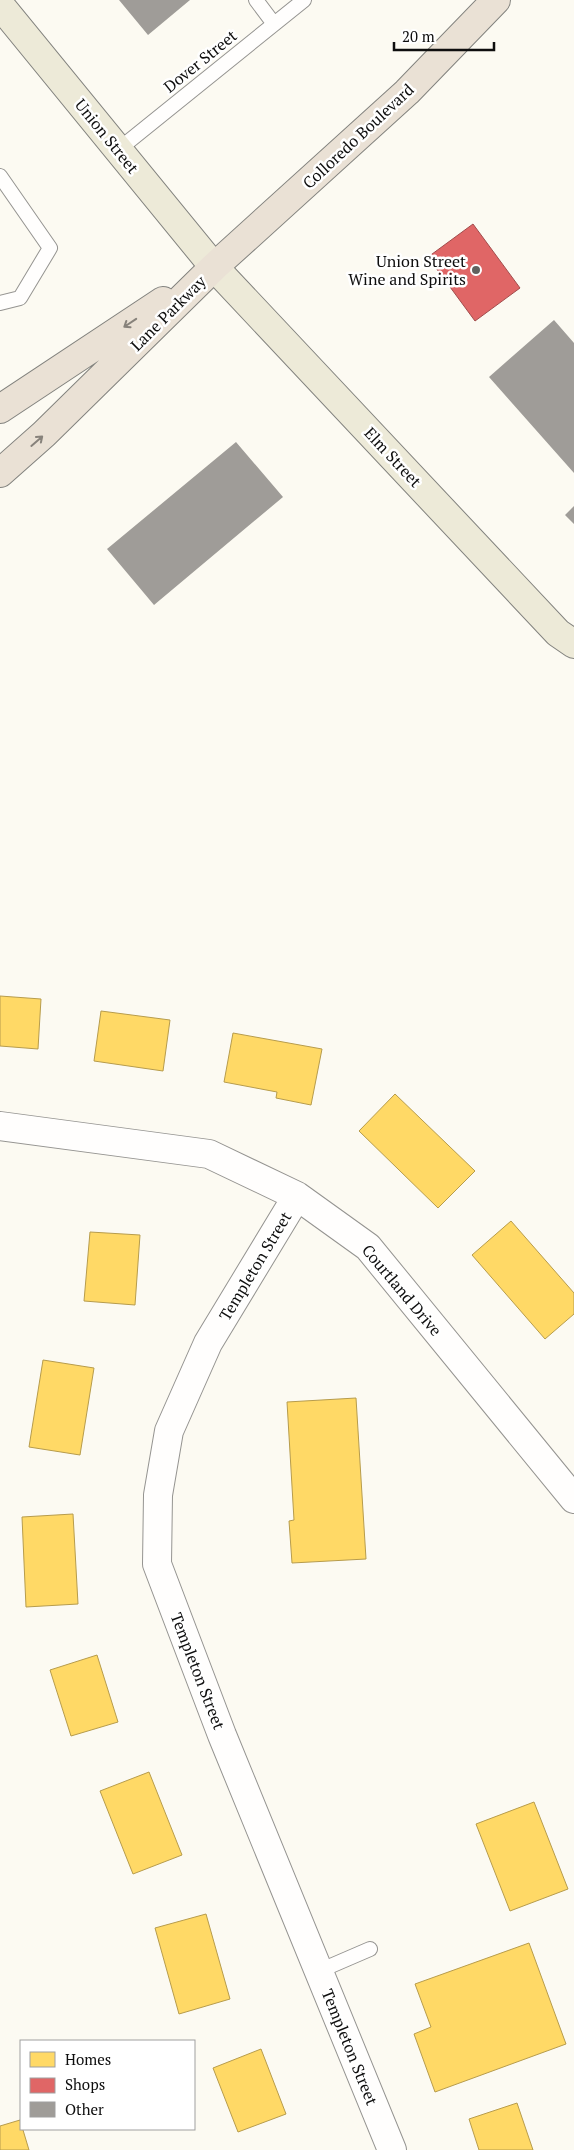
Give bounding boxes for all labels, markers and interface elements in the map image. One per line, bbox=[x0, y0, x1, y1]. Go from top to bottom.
scale bar bbox=[394, 20, 494, 52]
street label: Dover Street bbox=[159, 25, 241, 97]
text: 20 m bbox=[402, 26, 435, 46]
street label: Colloredo Boulevard bbox=[298, 79, 419, 193]
street label: Union Street bbox=[70, 94, 144, 178]
place label: Union Street Wine and Spirits bbox=[348, 250, 466, 290]
marker: Union Street Wine and Spirits bbox=[470, 264, 482, 276]
street label: Lane Parkway bbox=[126, 270, 211, 355]
one-way arrow bbox=[123, 318, 137, 328]
street label: Elm Street bbox=[360, 422, 426, 492]
one-way arrow bbox=[30, 436, 43, 447]
street label: Templeton Street bbox=[214, 1207, 296, 1325]
street label: Courtland Drive bbox=[357, 1240, 447, 1340]
street label: Templeton Street bbox=[166, 1609, 230, 1733]
street label: Templeton Street bbox=[317, 1986, 383, 2108]
legend bbox=[20, 2040, 195, 2130]
text: Homes bbox=[65, 2049, 111, 2069]
text: Shops bbox=[65, 2074, 105, 2094]
text: Other bbox=[65, 2099, 104, 2119]

